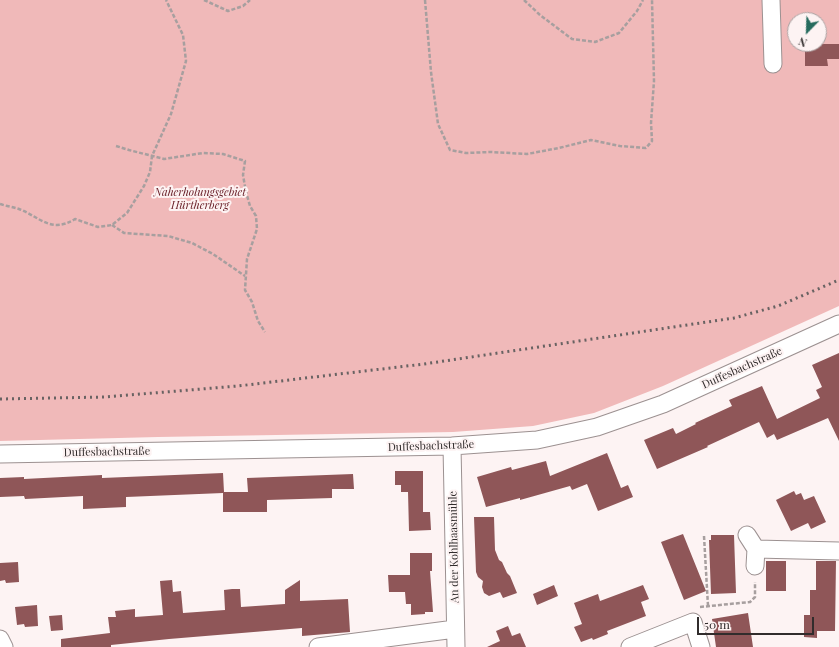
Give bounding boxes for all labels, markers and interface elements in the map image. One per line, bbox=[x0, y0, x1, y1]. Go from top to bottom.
north arrow bbox=[787, 12, 827, 52]
text: N bbox=[796, 34, 809, 51]
park label: Naherholungsgebiet Hürtherberg bbox=[154, 186, 246, 212]
street label: Duffesbachstraße bbox=[700, 344, 784, 392]
street label: Duffesbachstraße bbox=[388, 438, 474, 454]
street label: Duffesbachstraße bbox=[64, 445, 150, 459]
street label: An der Kohlhaasmühle bbox=[446, 491, 462, 603]
scale bar bbox=[699, 609, 816, 635]
text: 50 m bbox=[704, 616, 730, 632]

